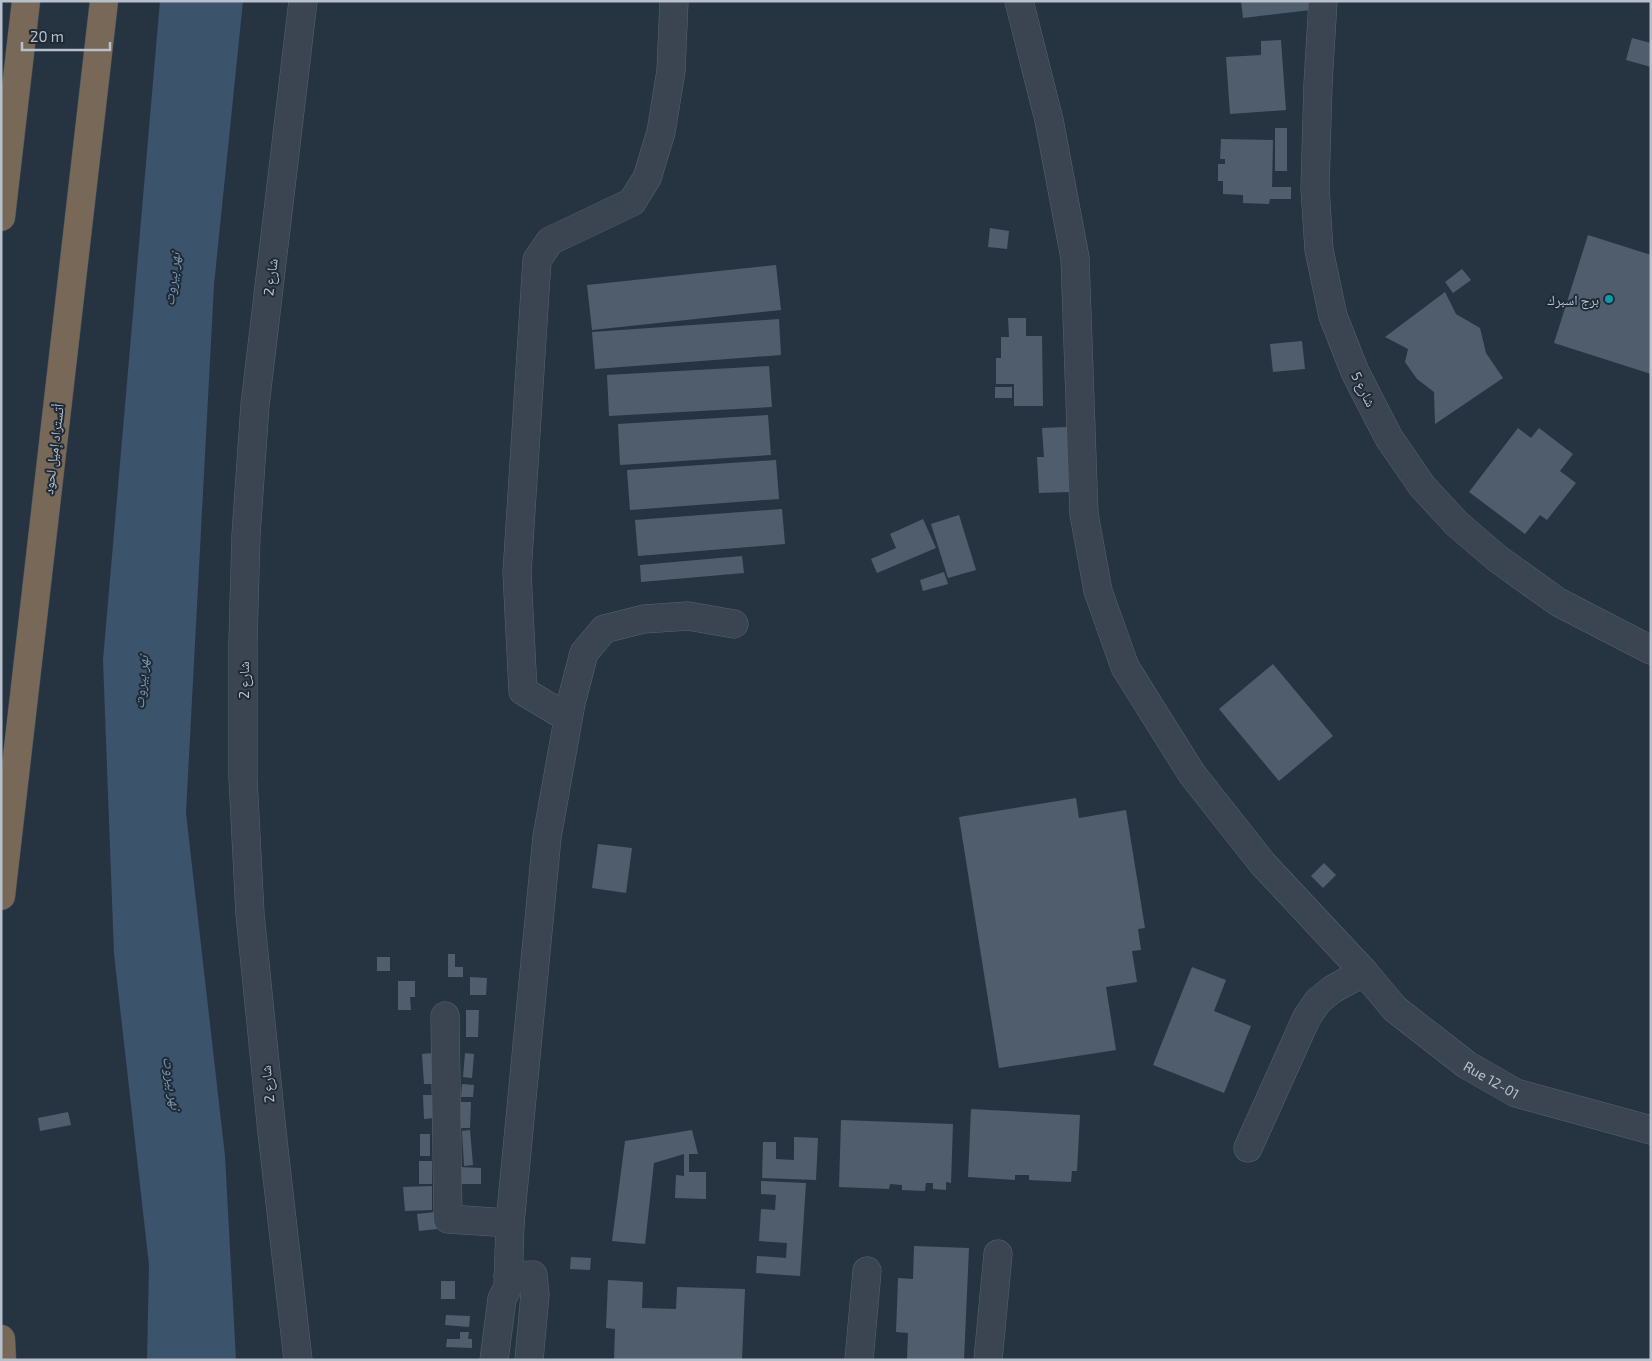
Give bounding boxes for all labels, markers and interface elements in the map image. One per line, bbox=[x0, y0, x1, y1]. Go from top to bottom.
scale bar bbox=[22, 20, 110, 52]
text: 20 m bbox=[30, 27, 64, 45]
water label: نهر بيروت bbox=[159, 249, 185, 307]
street label: شارع 2 bbox=[259, 257, 283, 297]
place label: برج اسبرك bbox=[1547, 291, 1599, 310]
marker: برج اسبرك bbox=[1603, 293, 1615, 305]
street label: شارع 5 bbox=[1346, 369, 1380, 410]
street label: أتستراد إميل لحود bbox=[39, 403, 69, 495]
water label: نهر بيروت bbox=[129, 652, 153, 709]
street label: شارع 2 bbox=[235, 661, 254, 699]
water label: نهر بيروت bbox=[159, 1055, 187, 1114]
street label: Rue 12-01 bbox=[1461, 1057, 1523, 1102]
street label: شارع 2 bbox=[257, 1064, 279, 1104]

